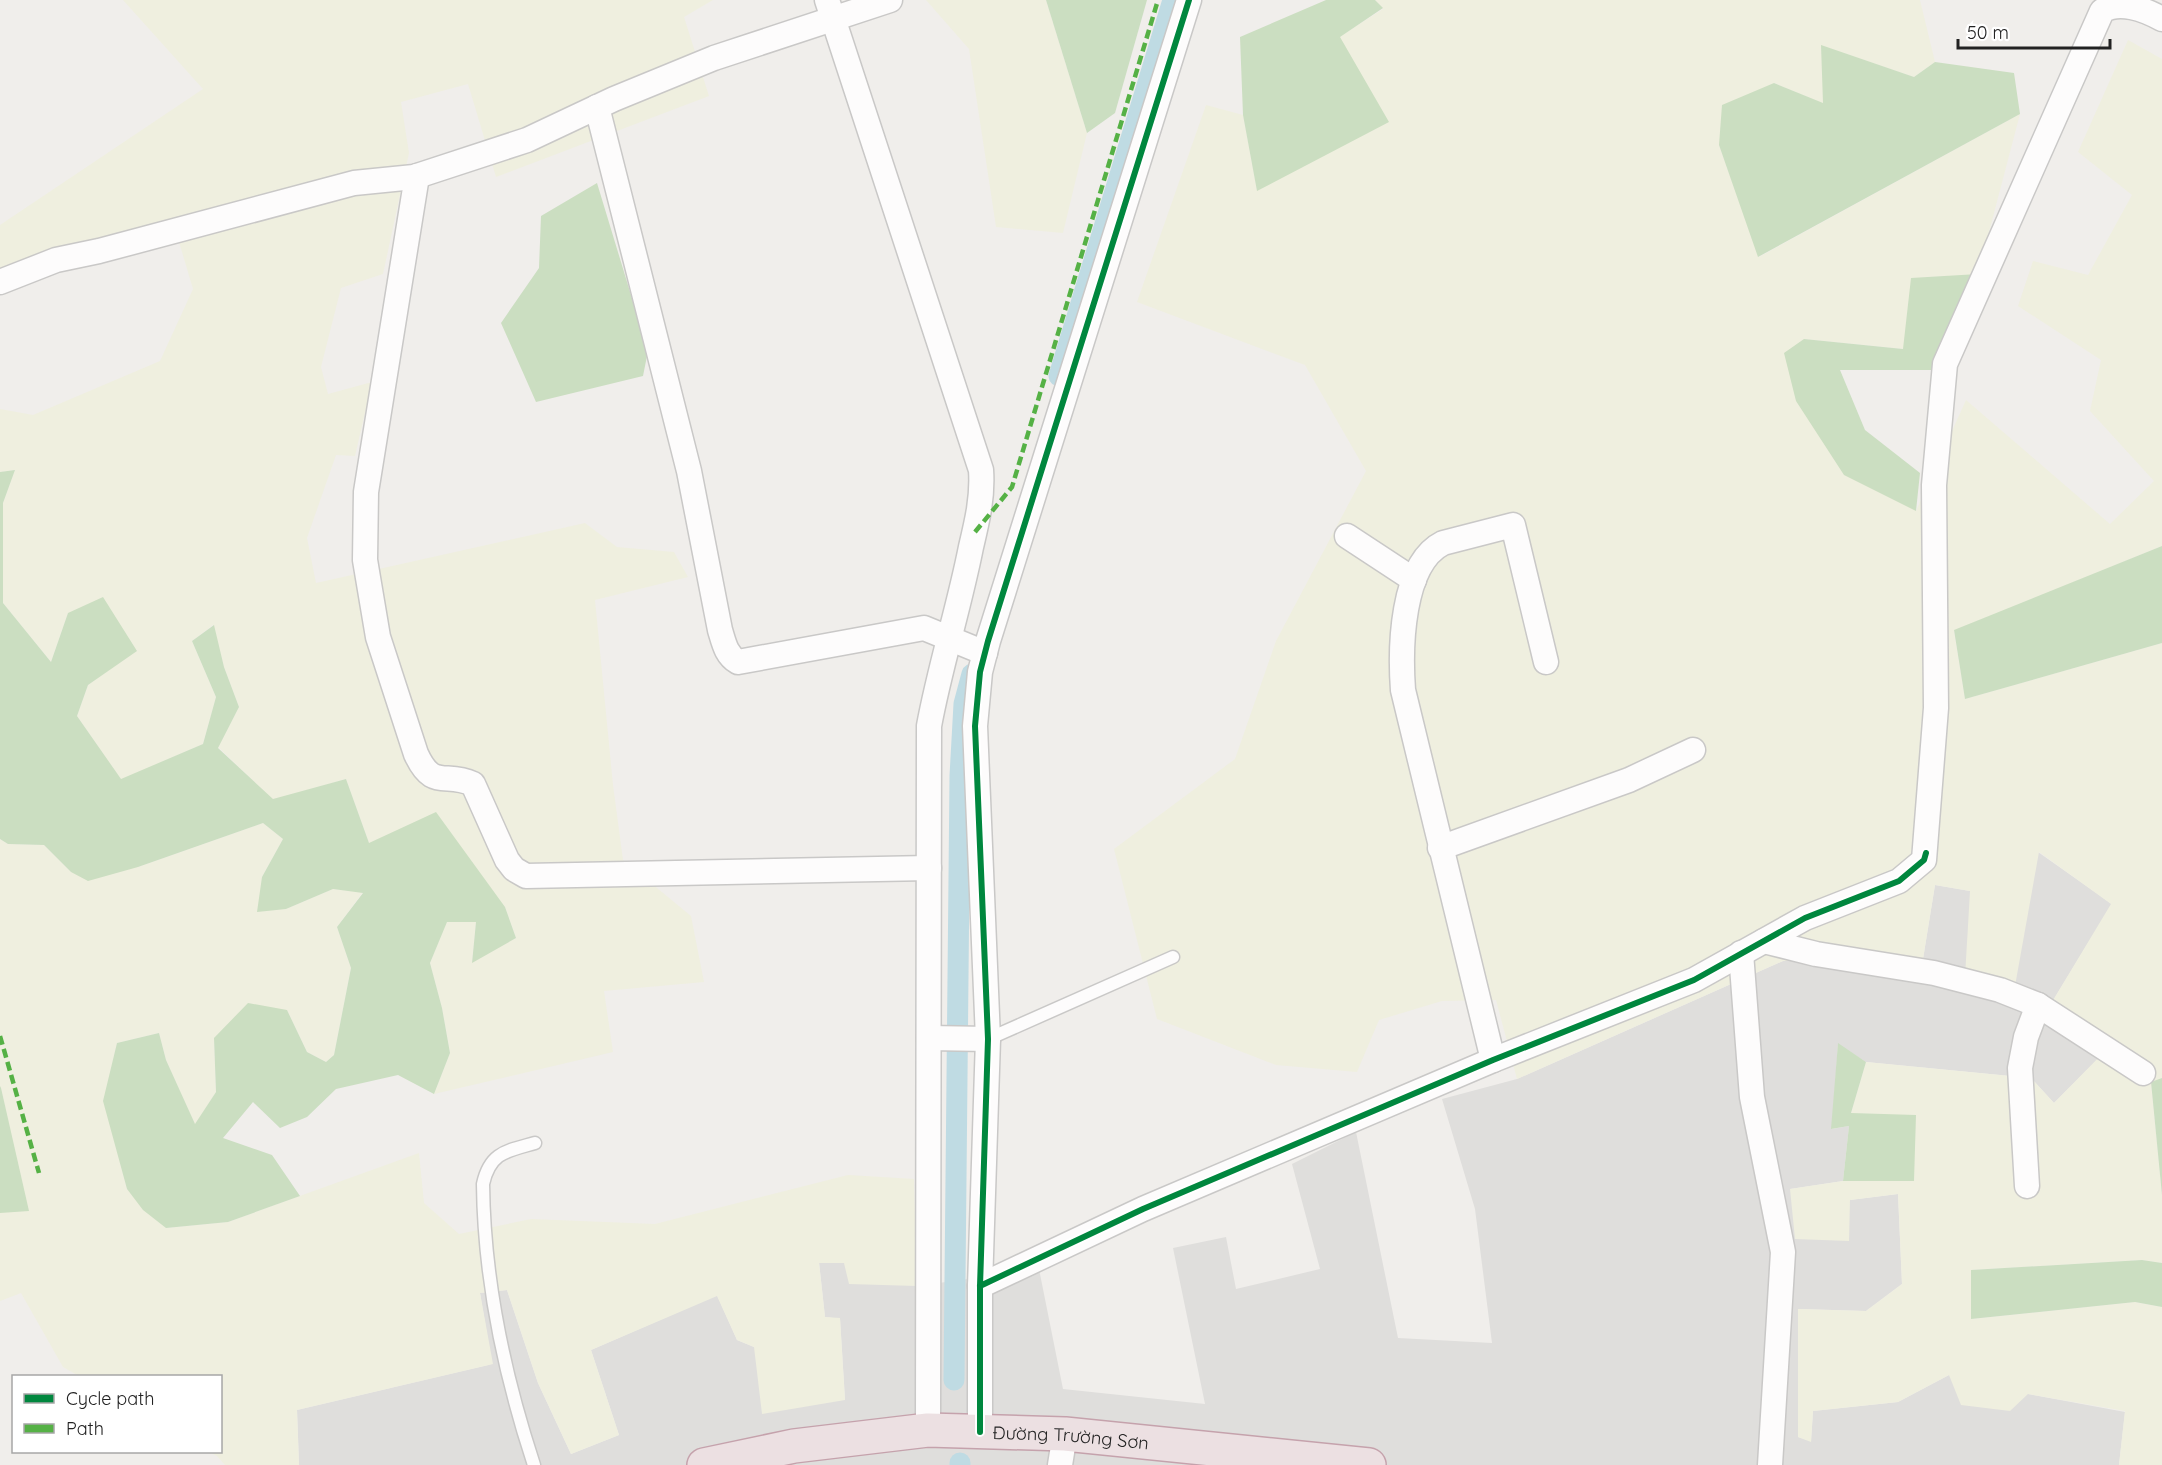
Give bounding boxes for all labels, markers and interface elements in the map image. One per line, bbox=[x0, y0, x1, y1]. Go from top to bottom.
scale bar bbox=[1958, 12, 2110, 50]
text: 50 m bbox=[1967, 21, 2009, 44]
legend bbox=[12, 1375, 222, 1453]
text: Cycle path bbox=[66, 1387, 154, 1410]
text: Path bbox=[66, 1417, 104, 1440]
street label: Đường Trường Sơn bbox=[992, 1420, 1150, 1454]

